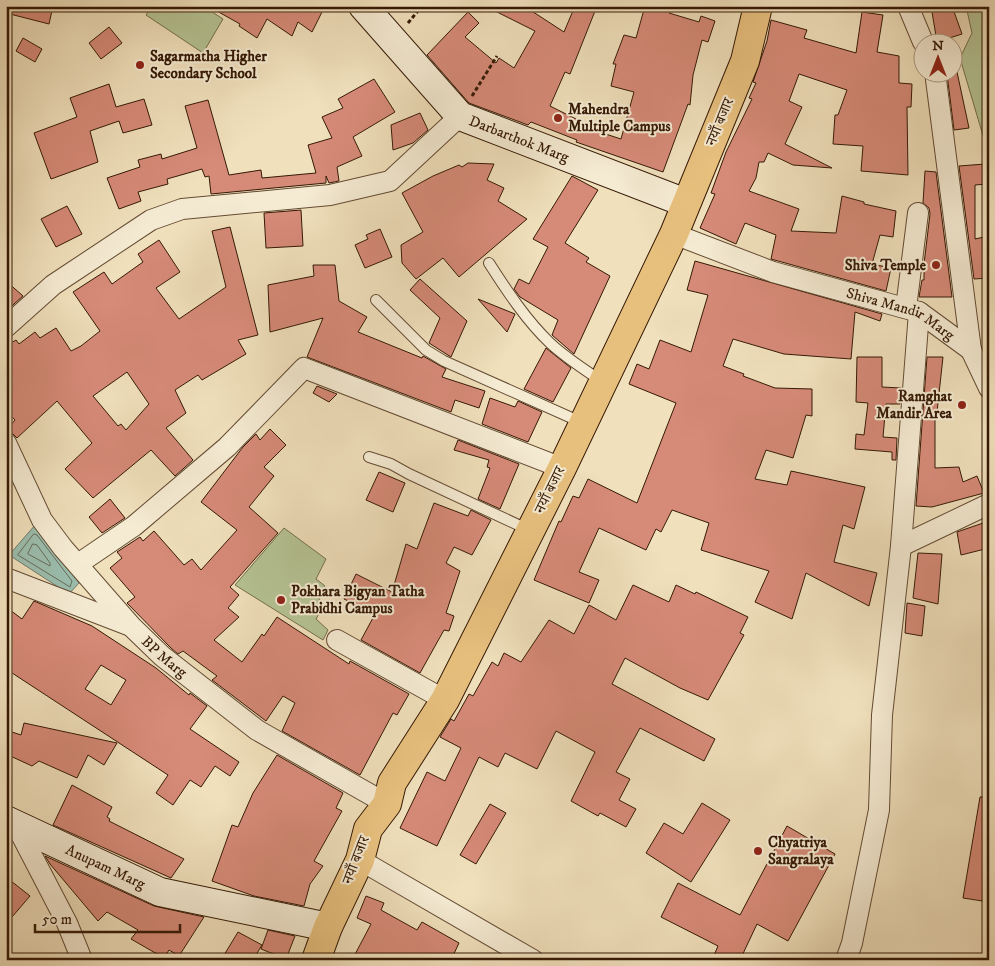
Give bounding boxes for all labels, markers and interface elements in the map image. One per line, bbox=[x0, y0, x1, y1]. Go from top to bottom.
north arrow bbox=[912, 32, 962, 82]
text: N bbox=[932, 37, 944, 55]
place label: Sagarmatha Higher Secondary School bbox=[150, 47, 267, 83]
marker: Sagarmatha Higher Secondary School bbox=[134, 59, 146, 71]
street label: नयाँ बजार bbox=[701, 94, 739, 150]
place label: Mahendra Multiple Campus bbox=[568, 100, 671, 136]
street label: Darbarthok Marg bbox=[466, 111, 572, 167]
marker: Mahendra Multiple Campus bbox=[552, 112, 564, 124]
place label: Shiva Temple bbox=[845, 256, 927, 275]
marker: Shiva Temple bbox=[930, 259, 942, 271]
street label: Shiva Mandir Marg bbox=[844, 283, 959, 345]
place label: Ramghat Mandir Area bbox=[876, 387, 953, 423]
marker: Ramghat Mandir Area bbox=[956, 399, 968, 411]
street label: नयाँ बजार bbox=[530, 462, 570, 517]
place label: Pokhara Bigyan Tatha Prabidhi Campus bbox=[291, 582, 425, 618]
marker: Pokhara Bigyan Tatha Prabidhi Campus bbox=[275, 594, 287, 606]
street label: BP Marg bbox=[138, 632, 192, 682]
street label: नयाँ बजार bbox=[338, 832, 374, 888]
place label: Chyatriya Sangralaya bbox=[768, 833, 834, 869]
street label: Anupam Marg bbox=[63, 840, 149, 894]
marker: Chyatriya Sangralaya bbox=[752, 845, 764, 857]
scale bar bbox=[35, 901, 180, 933]
text: 50 m bbox=[42, 910, 72, 929]

